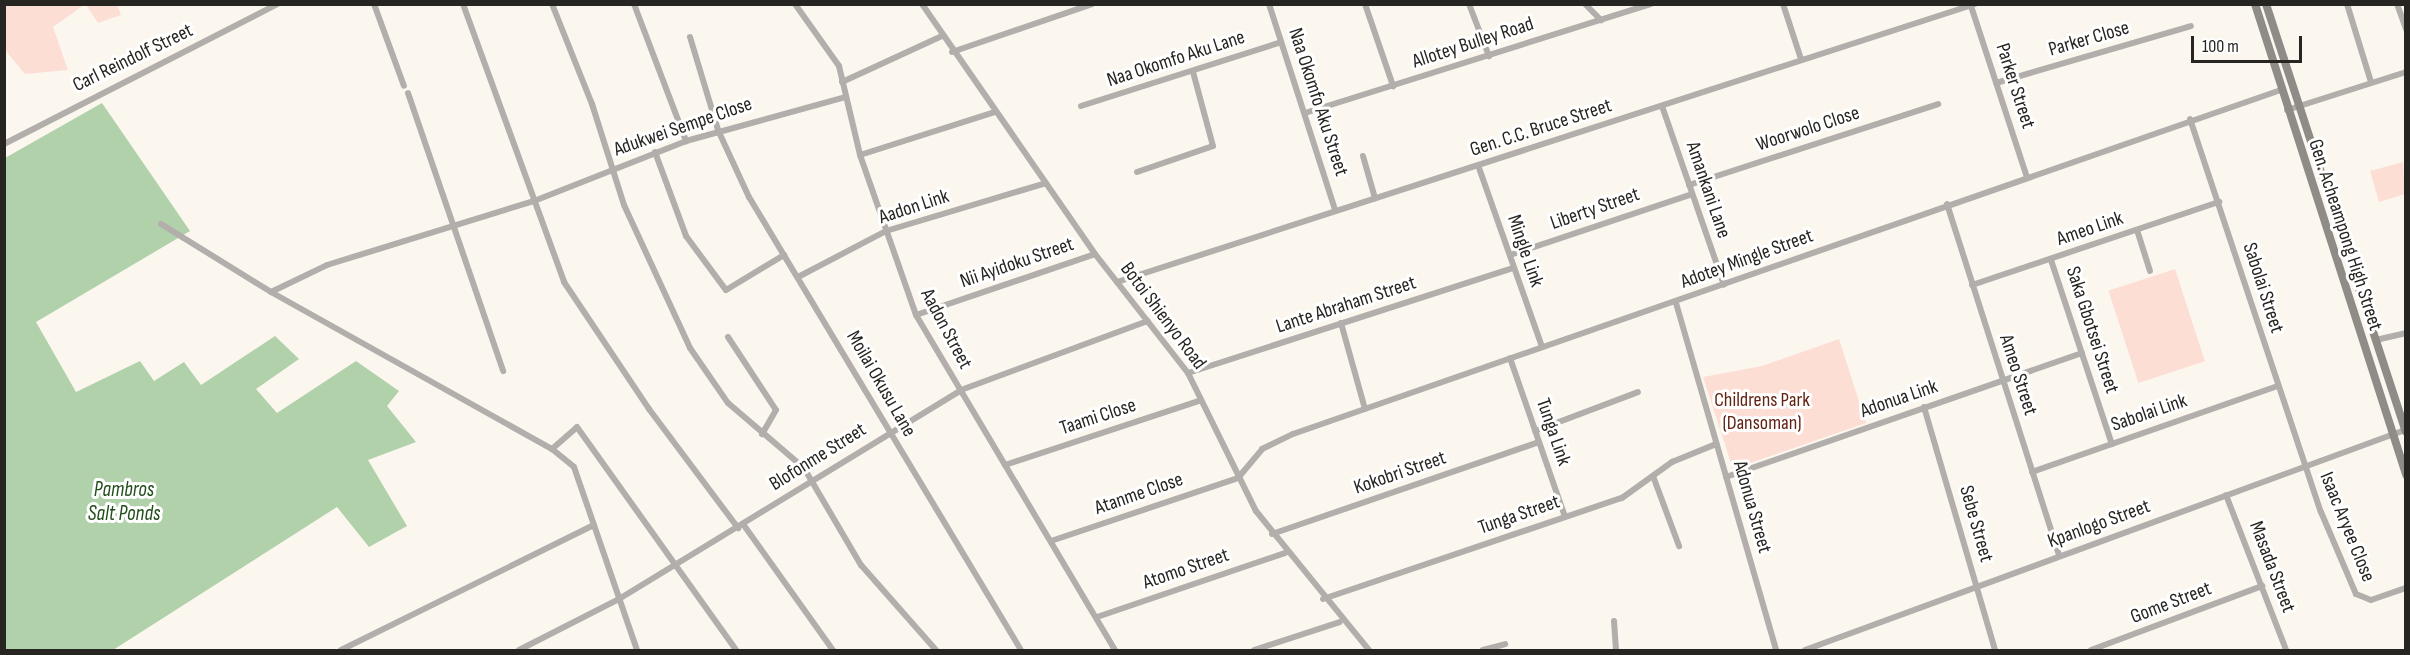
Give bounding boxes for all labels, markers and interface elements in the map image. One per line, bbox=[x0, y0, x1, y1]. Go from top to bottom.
street label: Allotey Bulley Road bbox=[1409, 12, 1537, 74]
street label: Parker Close bbox=[2046, 16, 2132, 62]
street label: Carl Reindolf Street bbox=[69, 19, 197, 97]
scale bar bbox=[2194, 24, 2305, 62]
street label: Naa Okomfo Aku Lane bbox=[1104, 25, 1248, 93]
street label: Naa Okomfo Aku Street bbox=[1283, 25, 1353, 179]
text: 100 m bbox=[2202, 36, 2239, 57]
street label: Parker Street bbox=[1990, 40, 2040, 132]
street label: Adukwei Sempe Close bbox=[611, 92, 755, 162]
street label: Gen. C.C. Bruce Street bbox=[1467, 94, 1615, 162]
street label: Woorwolo Close bbox=[1753, 101, 1863, 157]
street label: Gen. Acheampong High Street bbox=[2303, 136, 2387, 334]
street label: Amankani Lane bbox=[1680, 139, 1736, 241]
street label: Liberty Street bbox=[1547, 183, 1643, 235]
street label: Aadon Link bbox=[876, 184, 952, 230]
street label: Ameo Link bbox=[2054, 206, 2126, 252]
street label: Mingle Link bbox=[1502, 212, 1548, 290]
street label: Adotey Mingle Street bbox=[1678, 224, 1816, 294]
street label: Nii Ayidoku Street bbox=[957, 232, 1077, 294]
street label: Sabolai Street bbox=[2237, 240, 2289, 336]
street label: Botoi Shienyo Road bbox=[1115, 258, 1211, 374]
street label: Saka Gbotsei Street bbox=[2060, 264, 2124, 396]
street label: Lante Abraham Street bbox=[1273, 271, 1419, 339]
street label: Aadon Street bbox=[915, 285, 977, 373]
street label: Moilai Okusu Lane bbox=[841, 327, 921, 441]
street label: Ameo Street bbox=[1994, 332, 2042, 418]
street label: Adonua Link bbox=[1857, 375, 1941, 423]
park label: Childrens Park (Dansoman) bbox=[1714, 388, 1810, 435]
street label: Sabolai Link bbox=[2108, 389, 2190, 437]
street label: Taami Close bbox=[1057, 393, 1139, 441]
street label: Tunga Link bbox=[1530, 395, 1576, 469]
street label: Blofonme Street bbox=[765, 418, 871, 496]
street label: Kokobri Street bbox=[1351, 446, 1449, 500]
street label: Adonua Street bbox=[1727, 458, 1777, 556]
street label: Atanme Close bbox=[1092, 468, 1186, 520]
street label: Isaac Aryee Close bbox=[2314, 469, 2380, 585]
water label: Pambros Salt Ponds bbox=[88, 477, 160, 527]
street label: Sebe Street bbox=[1954, 483, 1998, 565]
street label: Tunga Street bbox=[1475, 490, 1563, 540]
street label: Kpanlogo Street bbox=[2045, 494, 2153, 554]
street label: Masada Street bbox=[2244, 518, 2300, 616]
street label: Atomo Street bbox=[1140, 543, 1232, 595]
street label: Gome Street bbox=[2127, 577, 2215, 629]

